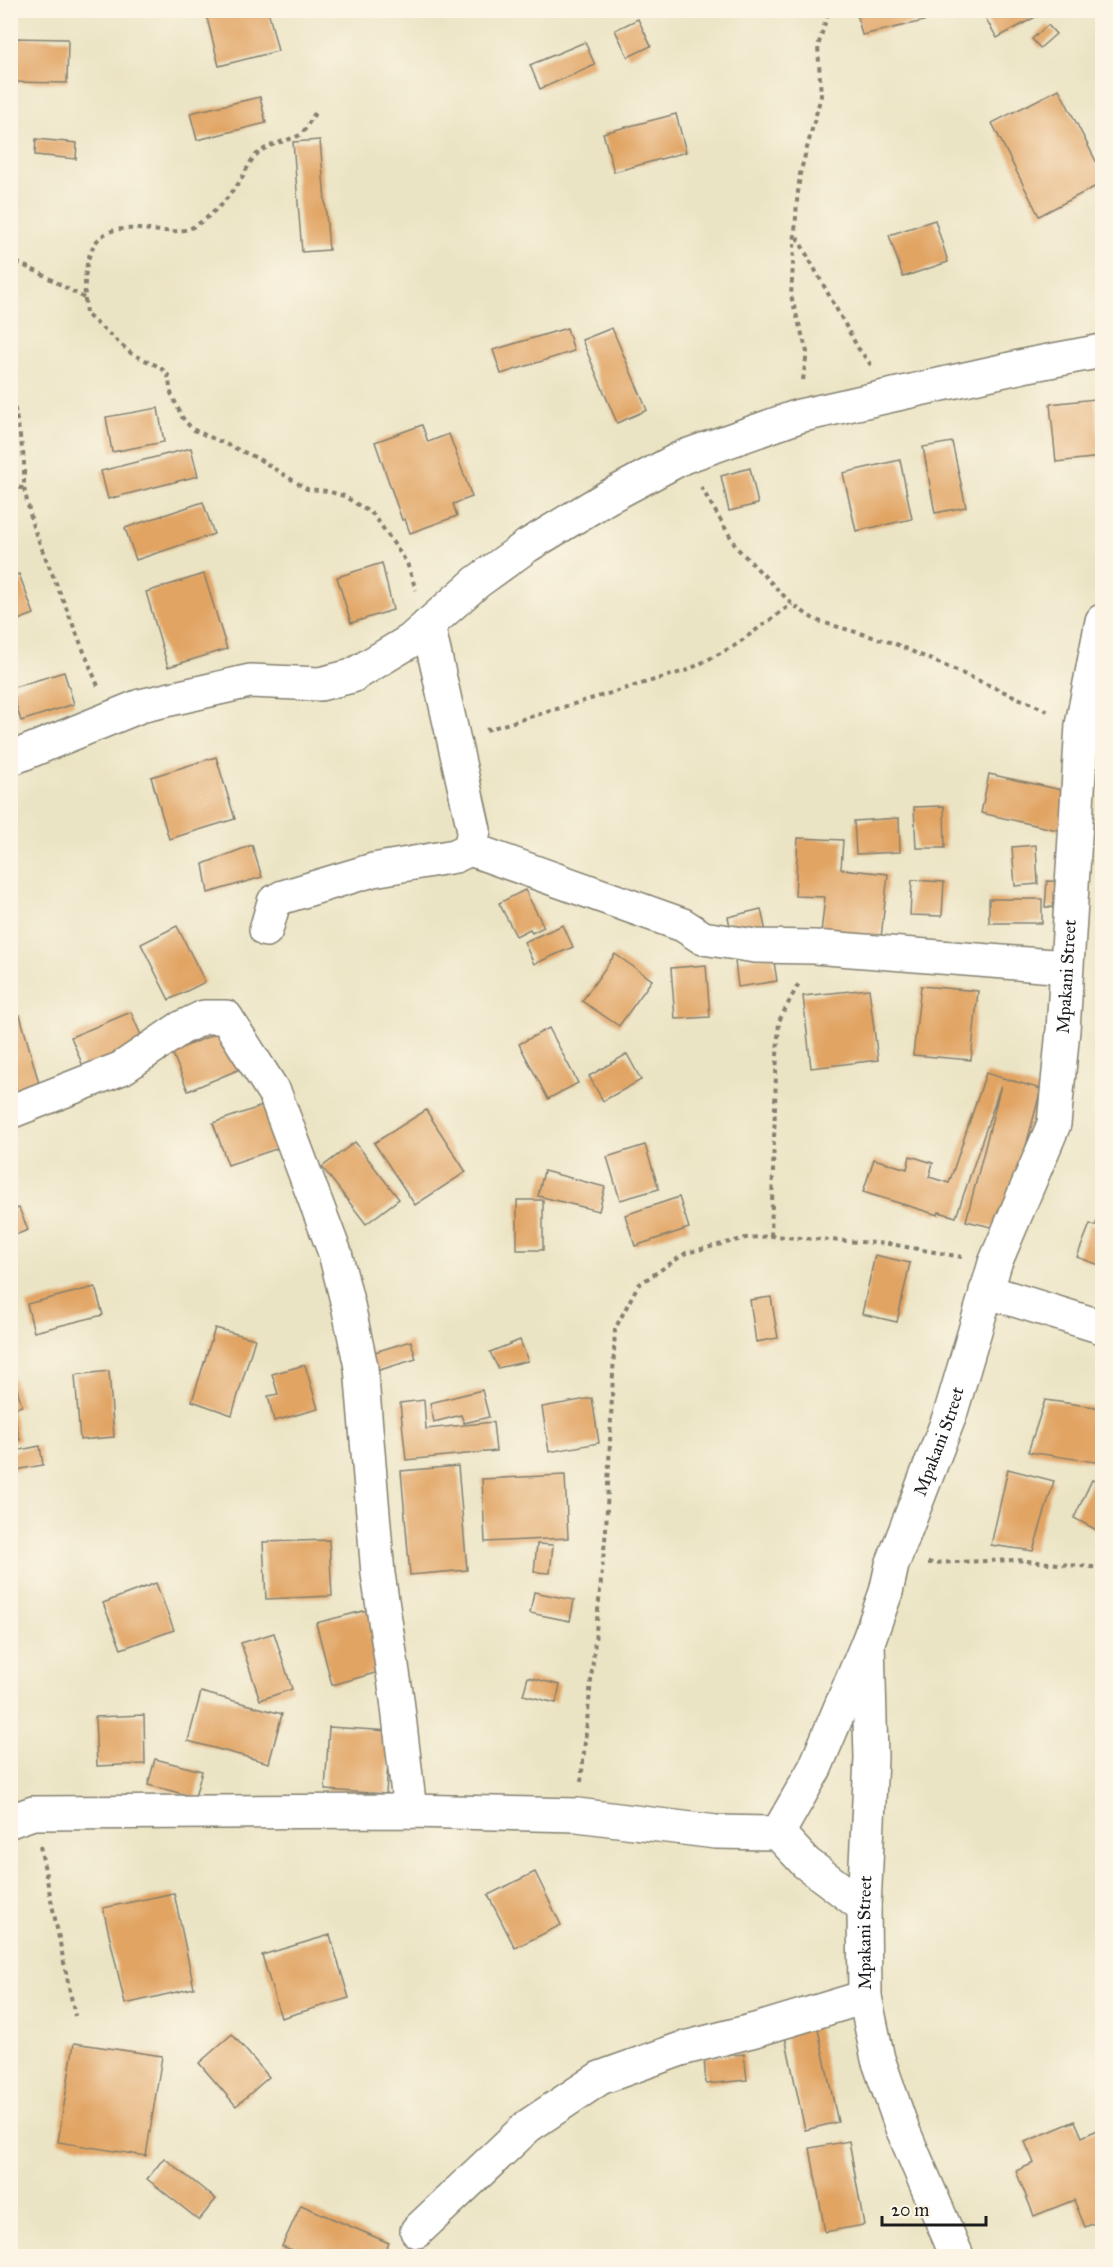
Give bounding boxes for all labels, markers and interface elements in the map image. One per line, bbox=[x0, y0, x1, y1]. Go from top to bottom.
street label: Mpakani Street bbox=[1052, 918, 1081, 1034]
street label: Mpakani Street bbox=[909, 1384, 969, 1499]
street label: Mpakani Street bbox=[853, 1874, 876, 1990]
scale bar bbox=[882, 2189, 986, 2227]
text: 20 m bbox=[891, 2199, 929, 2221]

